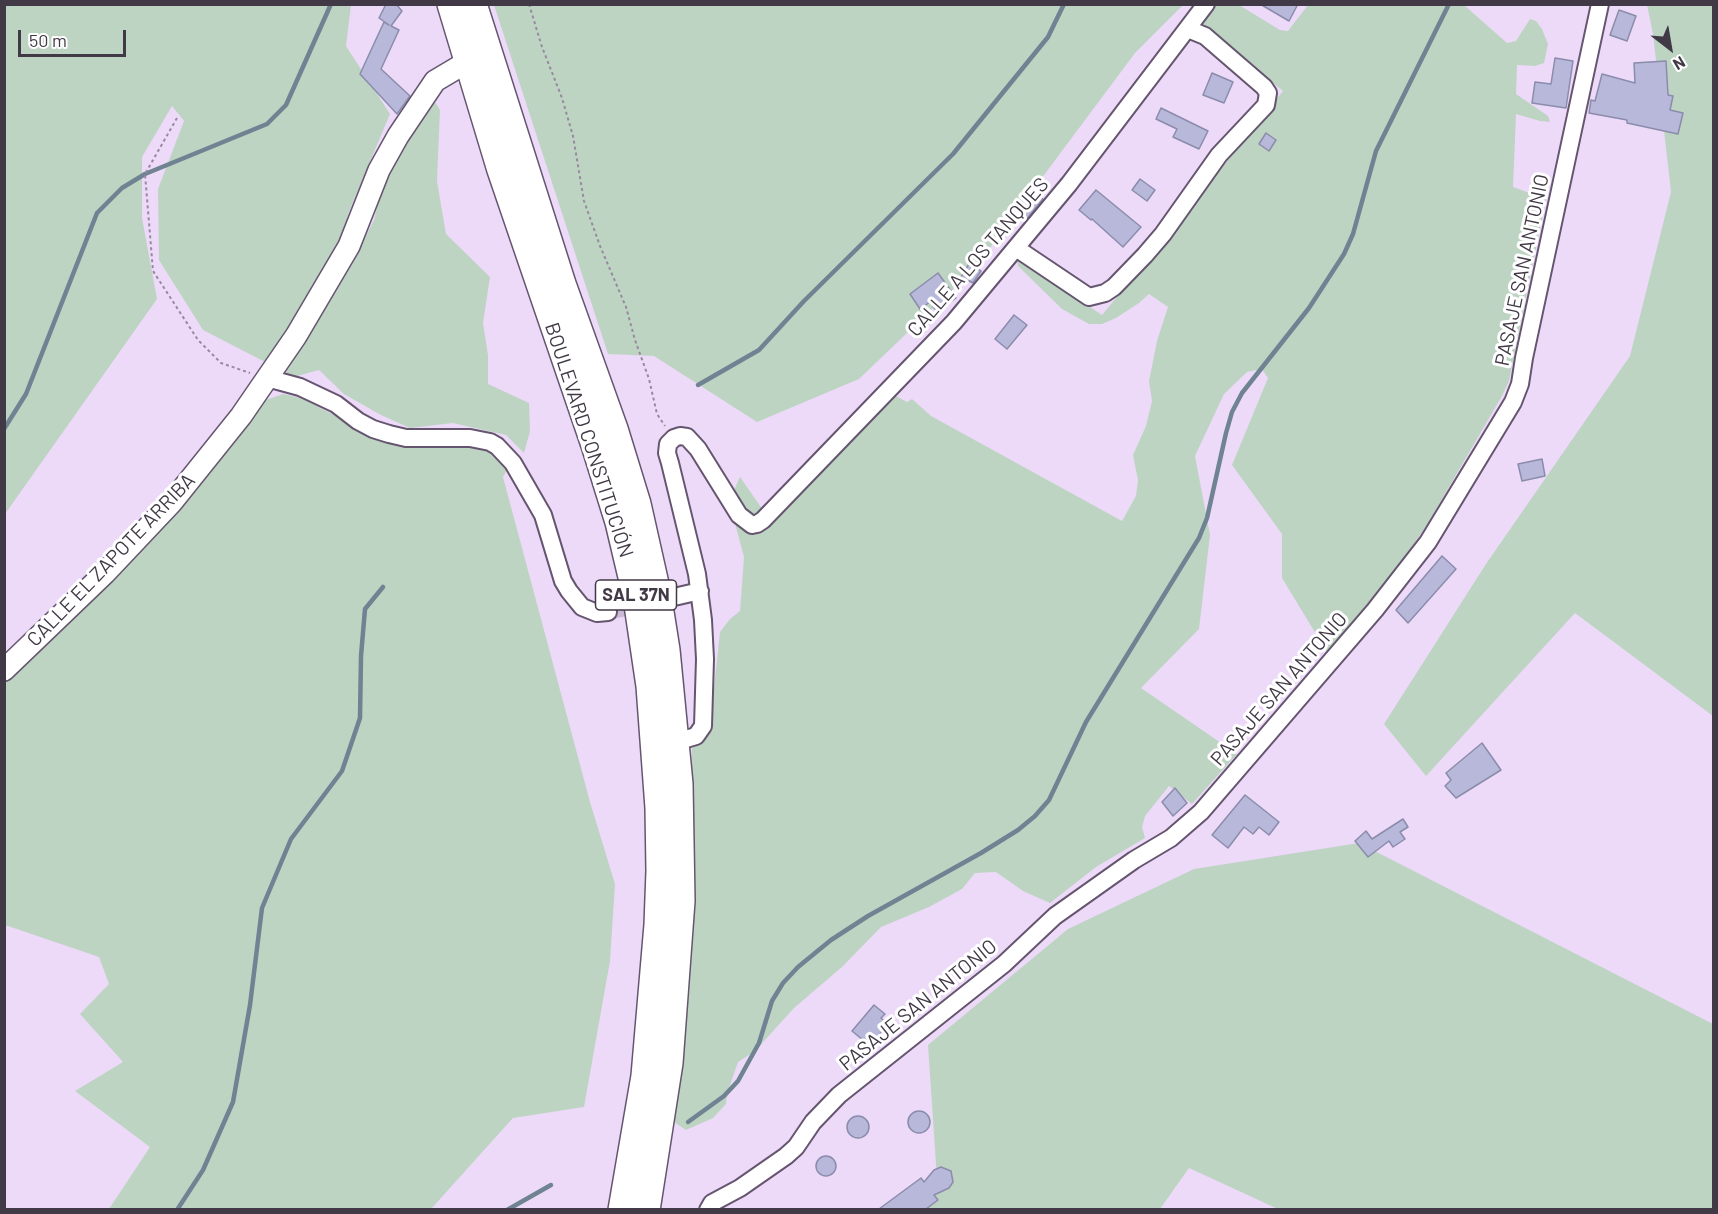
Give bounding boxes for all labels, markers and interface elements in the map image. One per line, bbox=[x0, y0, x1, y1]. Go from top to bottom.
scale bar bbox=[21, 18, 129, 56]
north arrow bbox=[1640, 18, 1700, 78]
text: 50 m bbox=[29, 29, 67, 51]
text: N bbox=[1670, 53, 1689, 75]
street label: PASAJE SAN ANTONIO bbox=[1490, 172, 1554, 368]
street label: CALLE A LOS TANQUES bbox=[902, 173, 1054, 341]
street label: BOULEVARD CONSTITUCIÓN bbox=[540, 320, 638, 560]
street label: CALLE EL ZAPOTE ARRIBA bbox=[22, 468, 200, 652]
road number: SAL 37N bbox=[596, 580, 676, 610]
street label: PASAJE SAN ANTONIO bbox=[1206, 607, 1352, 771]
street label: PASAJE SAN ANTONIO bbox=[834, 934, 1002, 1076]

